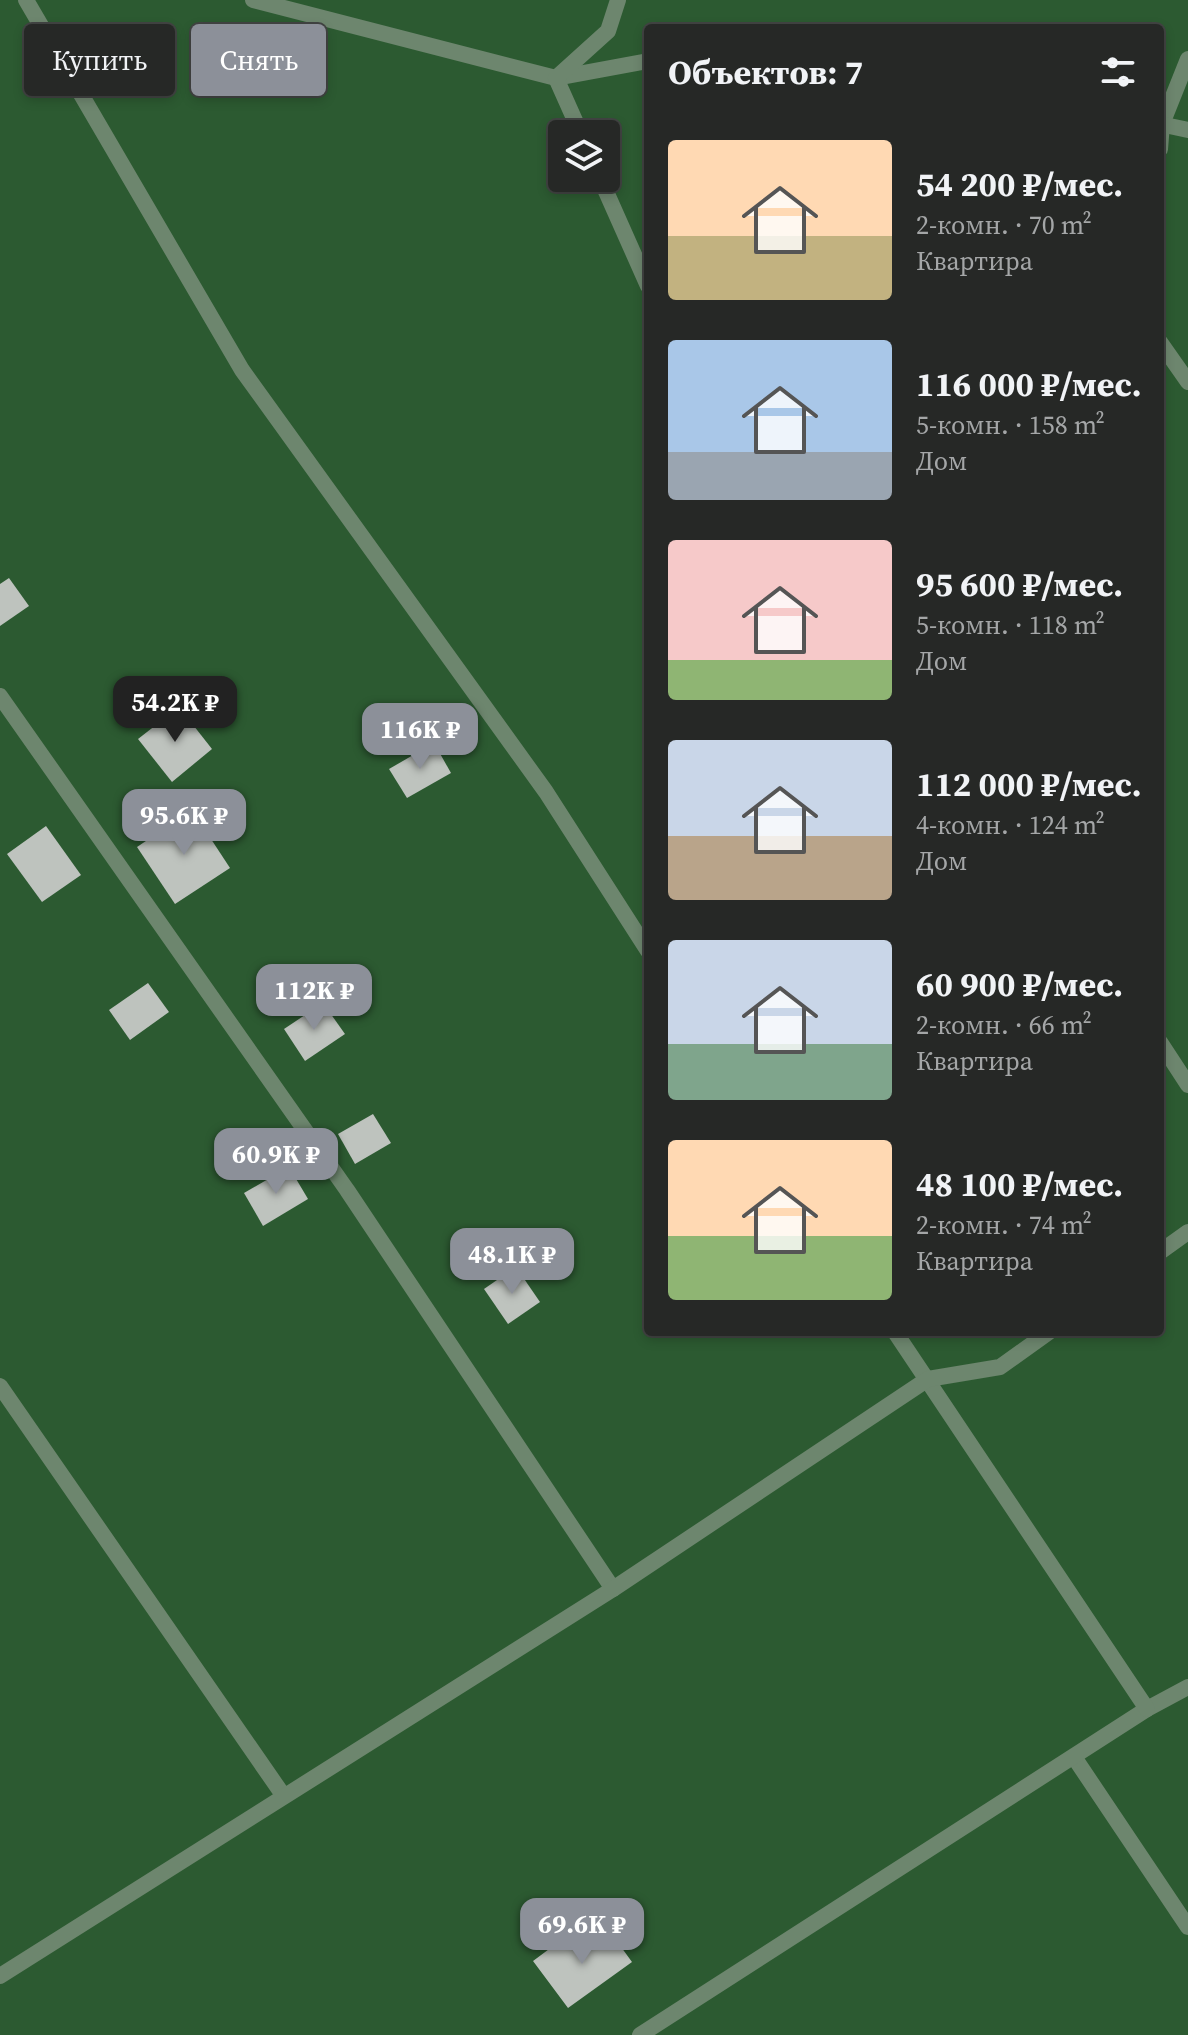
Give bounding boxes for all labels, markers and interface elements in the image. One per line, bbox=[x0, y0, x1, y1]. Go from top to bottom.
chip: Купить bbox=[24, 24, 175, 96]
chip: Снять bbox=[191, 24, 326, 96]
text: Объектов: 7 bbox=[668, 49, 863, 95]
icon: filters bbox=[1096, 50, 1140, 94]
map controls bbox=[548, 120, 620, 192]
button: layers bbox=[548, 120, 620, 192]
text: 54 200 ₽/мес. bbox=[916, 161, 1123, 207]
icon: home bbox=[732, 172, 828, 268]
text: 2-комн. · 70 m² bbox=[916, 207, 1092, 243]
text: Квартира bbox=[916, 243, 1033, 279]
text: 116 000 ₽/мес. bbox=[916, 361, 1142, 407]
icon: home bbox=[732, 372, 828, 468]
text: 5-комн. · 158 m² bbox=[916, 407, 1105, 443]
text: Дом bbox=[916, 443, 967, 479]
text: 95 600 ₽/мес. bbox=[916, 561, 1123, 607]
icon: home bbox=[732, 572, 828, 668]
text: 5-комн. · 118 m² bbox=[916, 607, 1105, 643]
text: Дом bbox=[916, 643, 967, 679]
pin: 54.2K ₽ bbox=[101, 676, 249, 744]
text: 54.2K ₽ bbox=[131, 684, 219, 720]
pin: 116K ₽ bbox=[355, 703, 485, 771]
text: 116K ₽ bbox=[380, 711, 460, 747]
text: 112 000 ₽/мес. bbox=[916, 761, 1142, 807]
icon: home bbox=[732, 772, 828, 868]
pin: 95.6K ₽ bbox=[110, 789, 258, 857]
text: 95.6K ₽ bbox=[140, 797, 228, 833]
text: 4-комн. · 124 m² bbox=[916, 807, 1105, 843]
text: Дом bbox=[916, 843, 967, 879]
text: 60 900 ₽/мес. bbox=[916, 961, 1123, 1007]
pin: 112K ₽ bbox=[249, 964, 379, 1032]
text: 112K ₽ bbox=[274, 972, 354, 1008]
icon: home bbox=[732, 972, 828, 1068]
text: 2-комн. · 66 m² bbox=[916, 1007, 1092, 1043]
text: Квартира bbox=[916, 1043, 1033, 1079]
pin: 60.9K ₽ bbox=[202, 1128, 350, 1196]
text: 60.9K ₽ bbox=[232, 1136, 320, 1172]
text: 48 100 ₽/мес. bbox=[916, 1161, 1123, 1207]
icon: home bbox=[732, 1172, 828, 1268]
text: 2-комн. · 74 m² bbox=[916, 1207, 1092, 1243]
pin: 48.1K ₽ bbox=[438, 1228, 586, 1296]
text: 48.1K ₽ bbox=[468, 1236, 556, 1272]
text: Квартира bbox=[916, 1243, 1033, 1279]
pin: 69.6K ₽ bbox=[508, 1898, 656, 1966]
text: 69.6K ₽ bbox=[538, 1906, 626, 1942]

